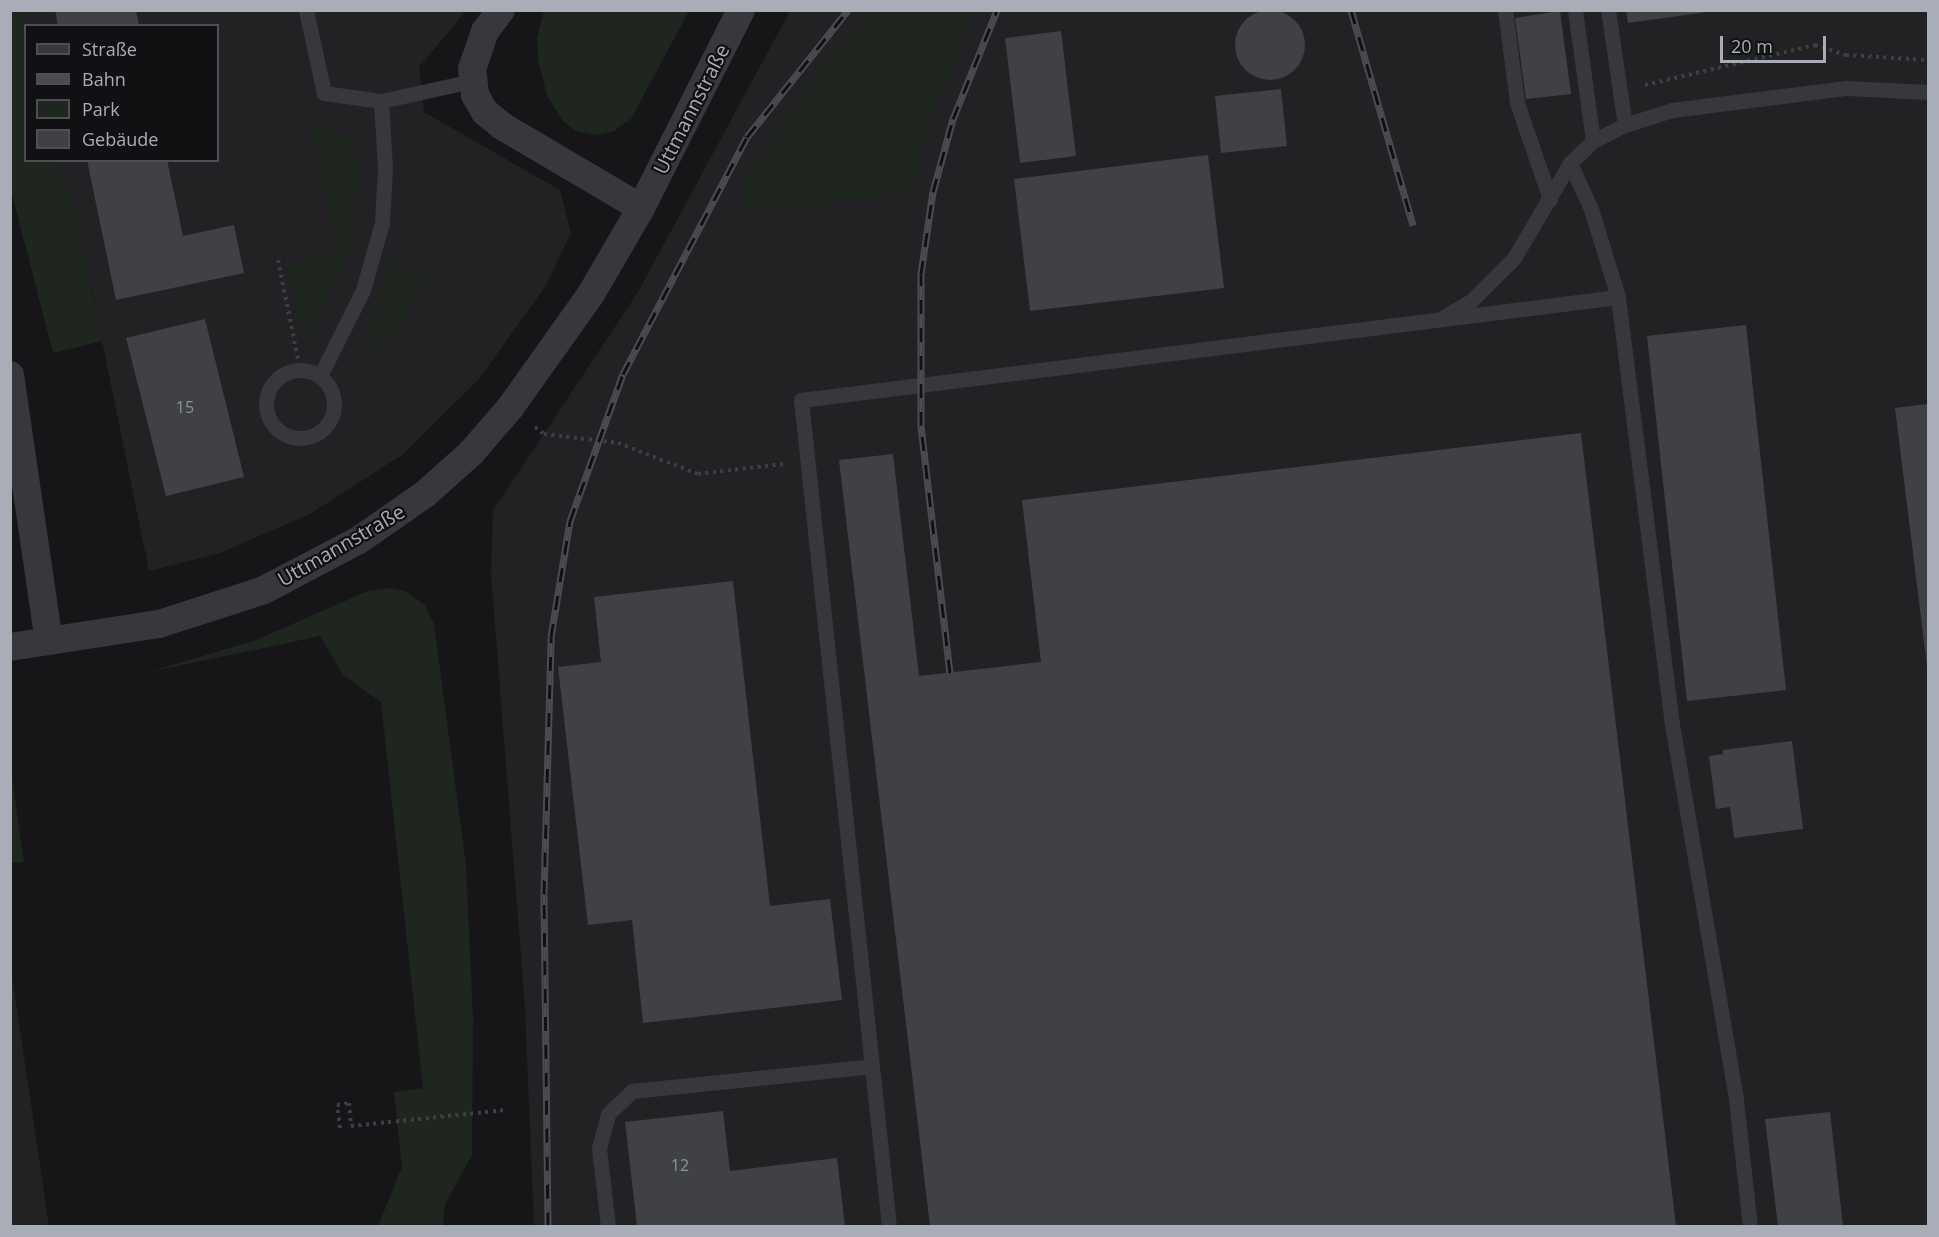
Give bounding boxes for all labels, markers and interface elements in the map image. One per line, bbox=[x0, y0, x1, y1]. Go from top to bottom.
legend bbox=[24, 24, 219, 162]
scale bar bbox=[1723, 24, 1830, 62]
text: 20 m bbox=[1731, 34, 1773, 58]
text: Straße bbox=[82, 37, 137, 61]
street label: Uttmannstraße bbox=[648, 40, 734, 178]
text: Bahn bbox=[82, 67, 126, 91]
text: Park bbox=[82, 97, 120, 121]
text: Gebäude bbox=[82, 127, 158, 151]
house number: 15 bbox=[176, 397, 194, 417]
street label: Uttmannstraße bbox=[273, 499, 409, 591]
house number: 12 bbox=[671, 1155, 689, 1175]

